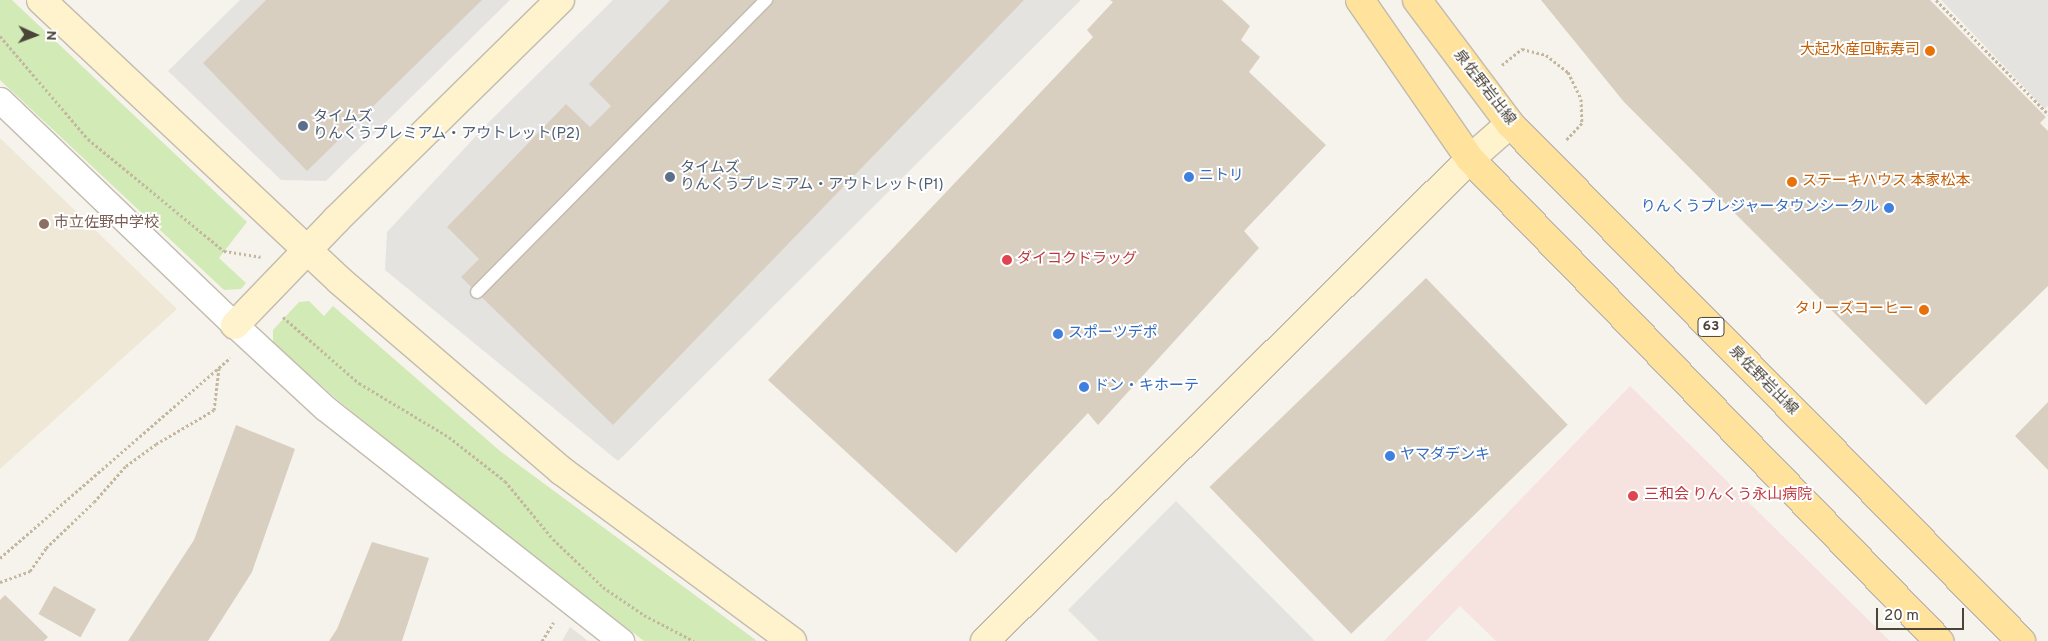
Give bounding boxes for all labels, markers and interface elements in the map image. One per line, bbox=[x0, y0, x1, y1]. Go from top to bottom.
north arrow bbox=[10, 10, 60, 60]
text: N bbox=[42, 30, 59, 41]
place label: 大起水産回転寿司 bbox=[1800, 42, 1920, 60]
marker: 大起水産回転寿司 bbox=[1924, 45, 1936, 57]
street label: 泉佐野岩出線 bbox=[1449, 47, 1519, 129]
place label: タイムズ りんくうプレミアム・アウトレット(P2) bbox=[313, 108, 582, 143]
marker: タイムズ りんくうプレミアム・アウトレット(P2) bbox=[297, 120, 309, 132]
place label: タイムズ りんくうプレミアム・アウトレット(P1) bbox=[680, 159, 945, 194]
place label: ニトリ bbox=[1199, 168, 1244, 186]
marker: タイムズ りんくうプレミアム・アウトレット(P1) bbox=[664, 171, 676, 183]
marker: ニトリ bbox=[1183, 171, 1195, 183]
place label: ステーキハウス 本家松本 bbox=[1802, 173, 1971, 191]
marker: ステーキハウス 本家松本 bbox=[1786, 176, 1798, 188]
place label: りんくうプレジャータウンシークル bbox=[1639, 199, 1879, 217]
marker: りんくうプレジャータウンシークル bbox=[1883, 202, 1895, 214]
place label: 市立佐野中学校 bbox=[54, 215, 159, 233]
marker: 市立佐野中学校 bbox=[38, 218, 50, 230]
place label: ダイコクドラッグ bbox=[1017, 251, 1137, 269]
marker: ダイコクドラッグ bbox=[1001, 254, 1013, 266]
place label: タリーズコーヒー bbox=[1794, 301, 1914, 319]
marker: タリーズコーヒー bbox=[1918, 304, 1930, 316]
road number: 63 bbox=[1697, 316, 1725, 338]
place label: スポーツデポ bbox=[1068, 325, 1158, 343]
marker: スポーツデポ bbox=[1052, 328, 1064, 340]
street label: 泉佐野岩出線 bbox=[1725, 343, 1801, 419]
place label: ドン・キホーテ bbox=[1094, 378, 1199, 396]
marker: ドン・キホーテ bbox=[1078, 381, 1090, 393]
place label: ヤマダデンキ bbox=[1400, 447, 1490, 465]
marker: ヤマダデンキ bbox=[1384, 450, 1396, 462]
place label: 三和会 りんくう永山病院 bbox=[1644, 487, 1813, 505]
marker: 三和会 りんくう永山病院 bbox=[1626, 489, 1640, 503]
scale bar bbox=[1878, 598, 1966, 630]
text: 20 m bbox=[1884, 607, 1919, 626]

